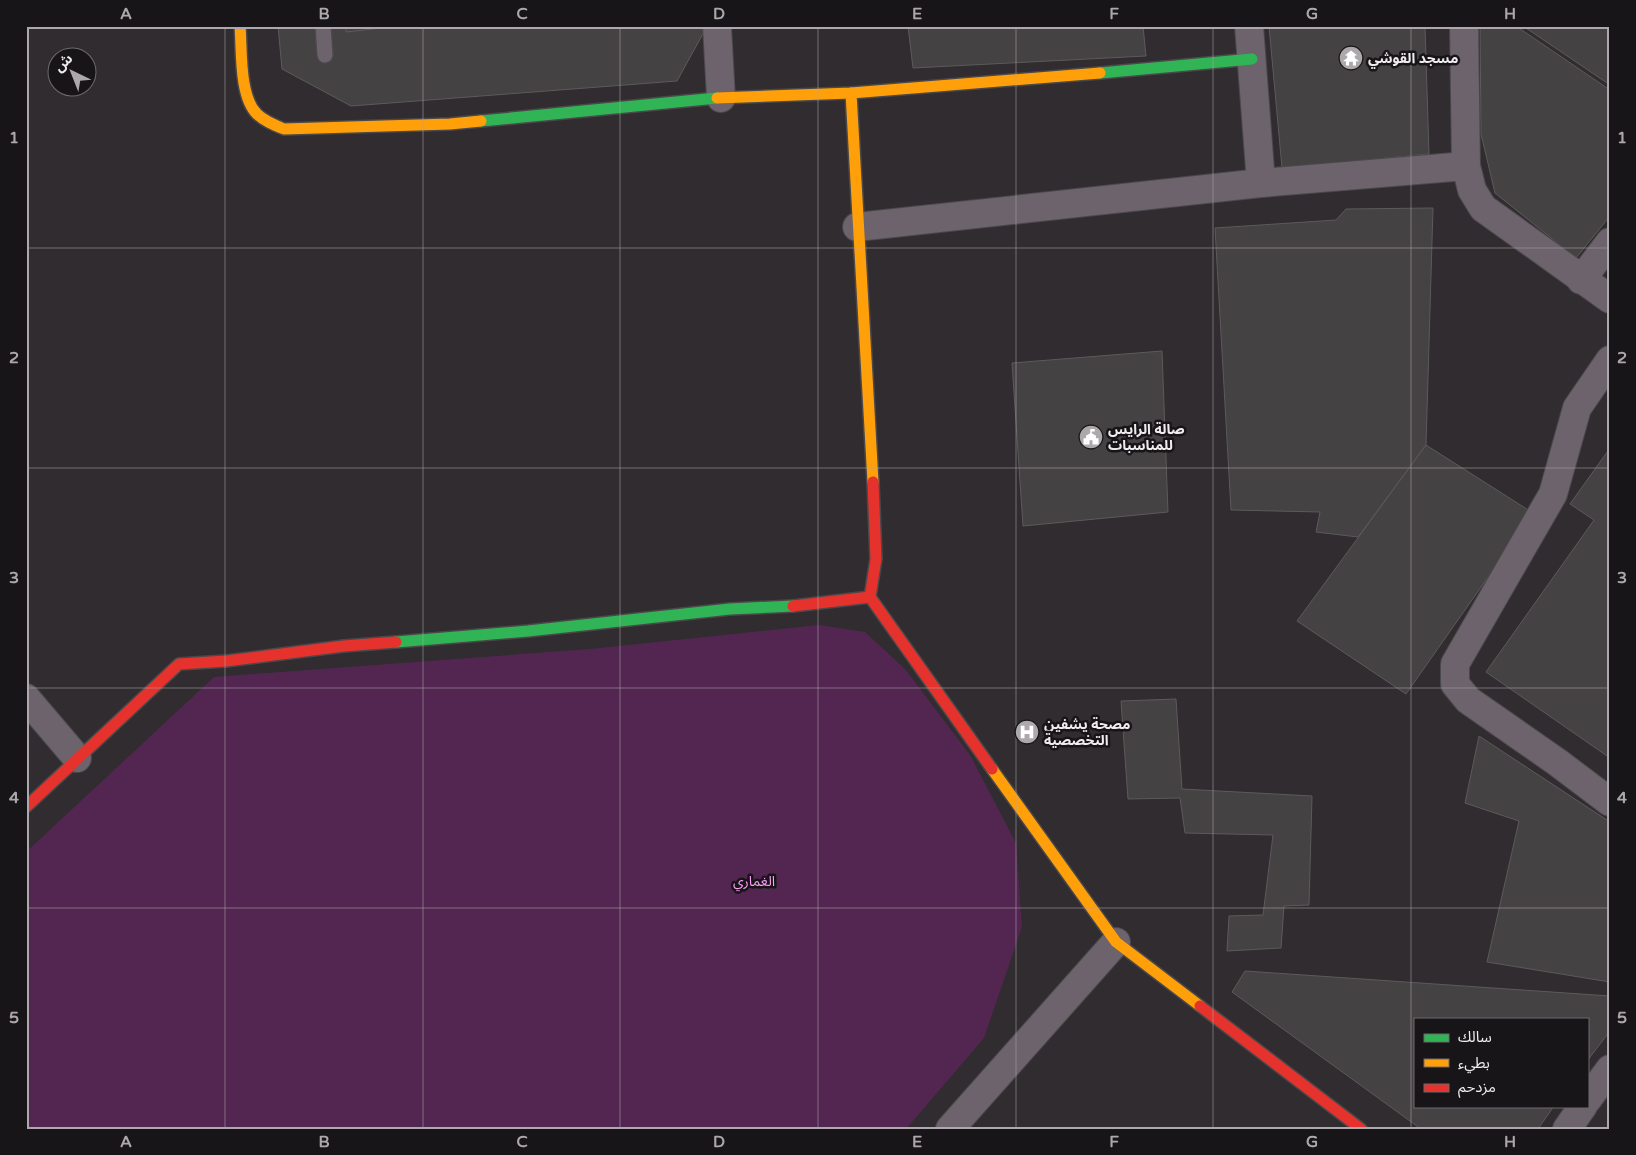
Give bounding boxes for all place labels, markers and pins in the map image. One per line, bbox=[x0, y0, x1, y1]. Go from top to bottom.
temple icon: مسجد القوشي bbox=[1338, 45, 1364, 71]
place label: مسجد القوشي bbox=[1368, 50, 1458, 69]
place label: صالة الرايس للمناسبات bbox=[1108, 421, 1185, 454]
public building icon: صالة الرايس للمناسبات bbox=[1078, 424, 1104, 450]
place label: مصحة يشفين التخصصية bbox=[1044, 716, 1130, 749]
hospital icon: مصحة يشفين التخصصية bbox=[1014, 719, 1040, 745]

